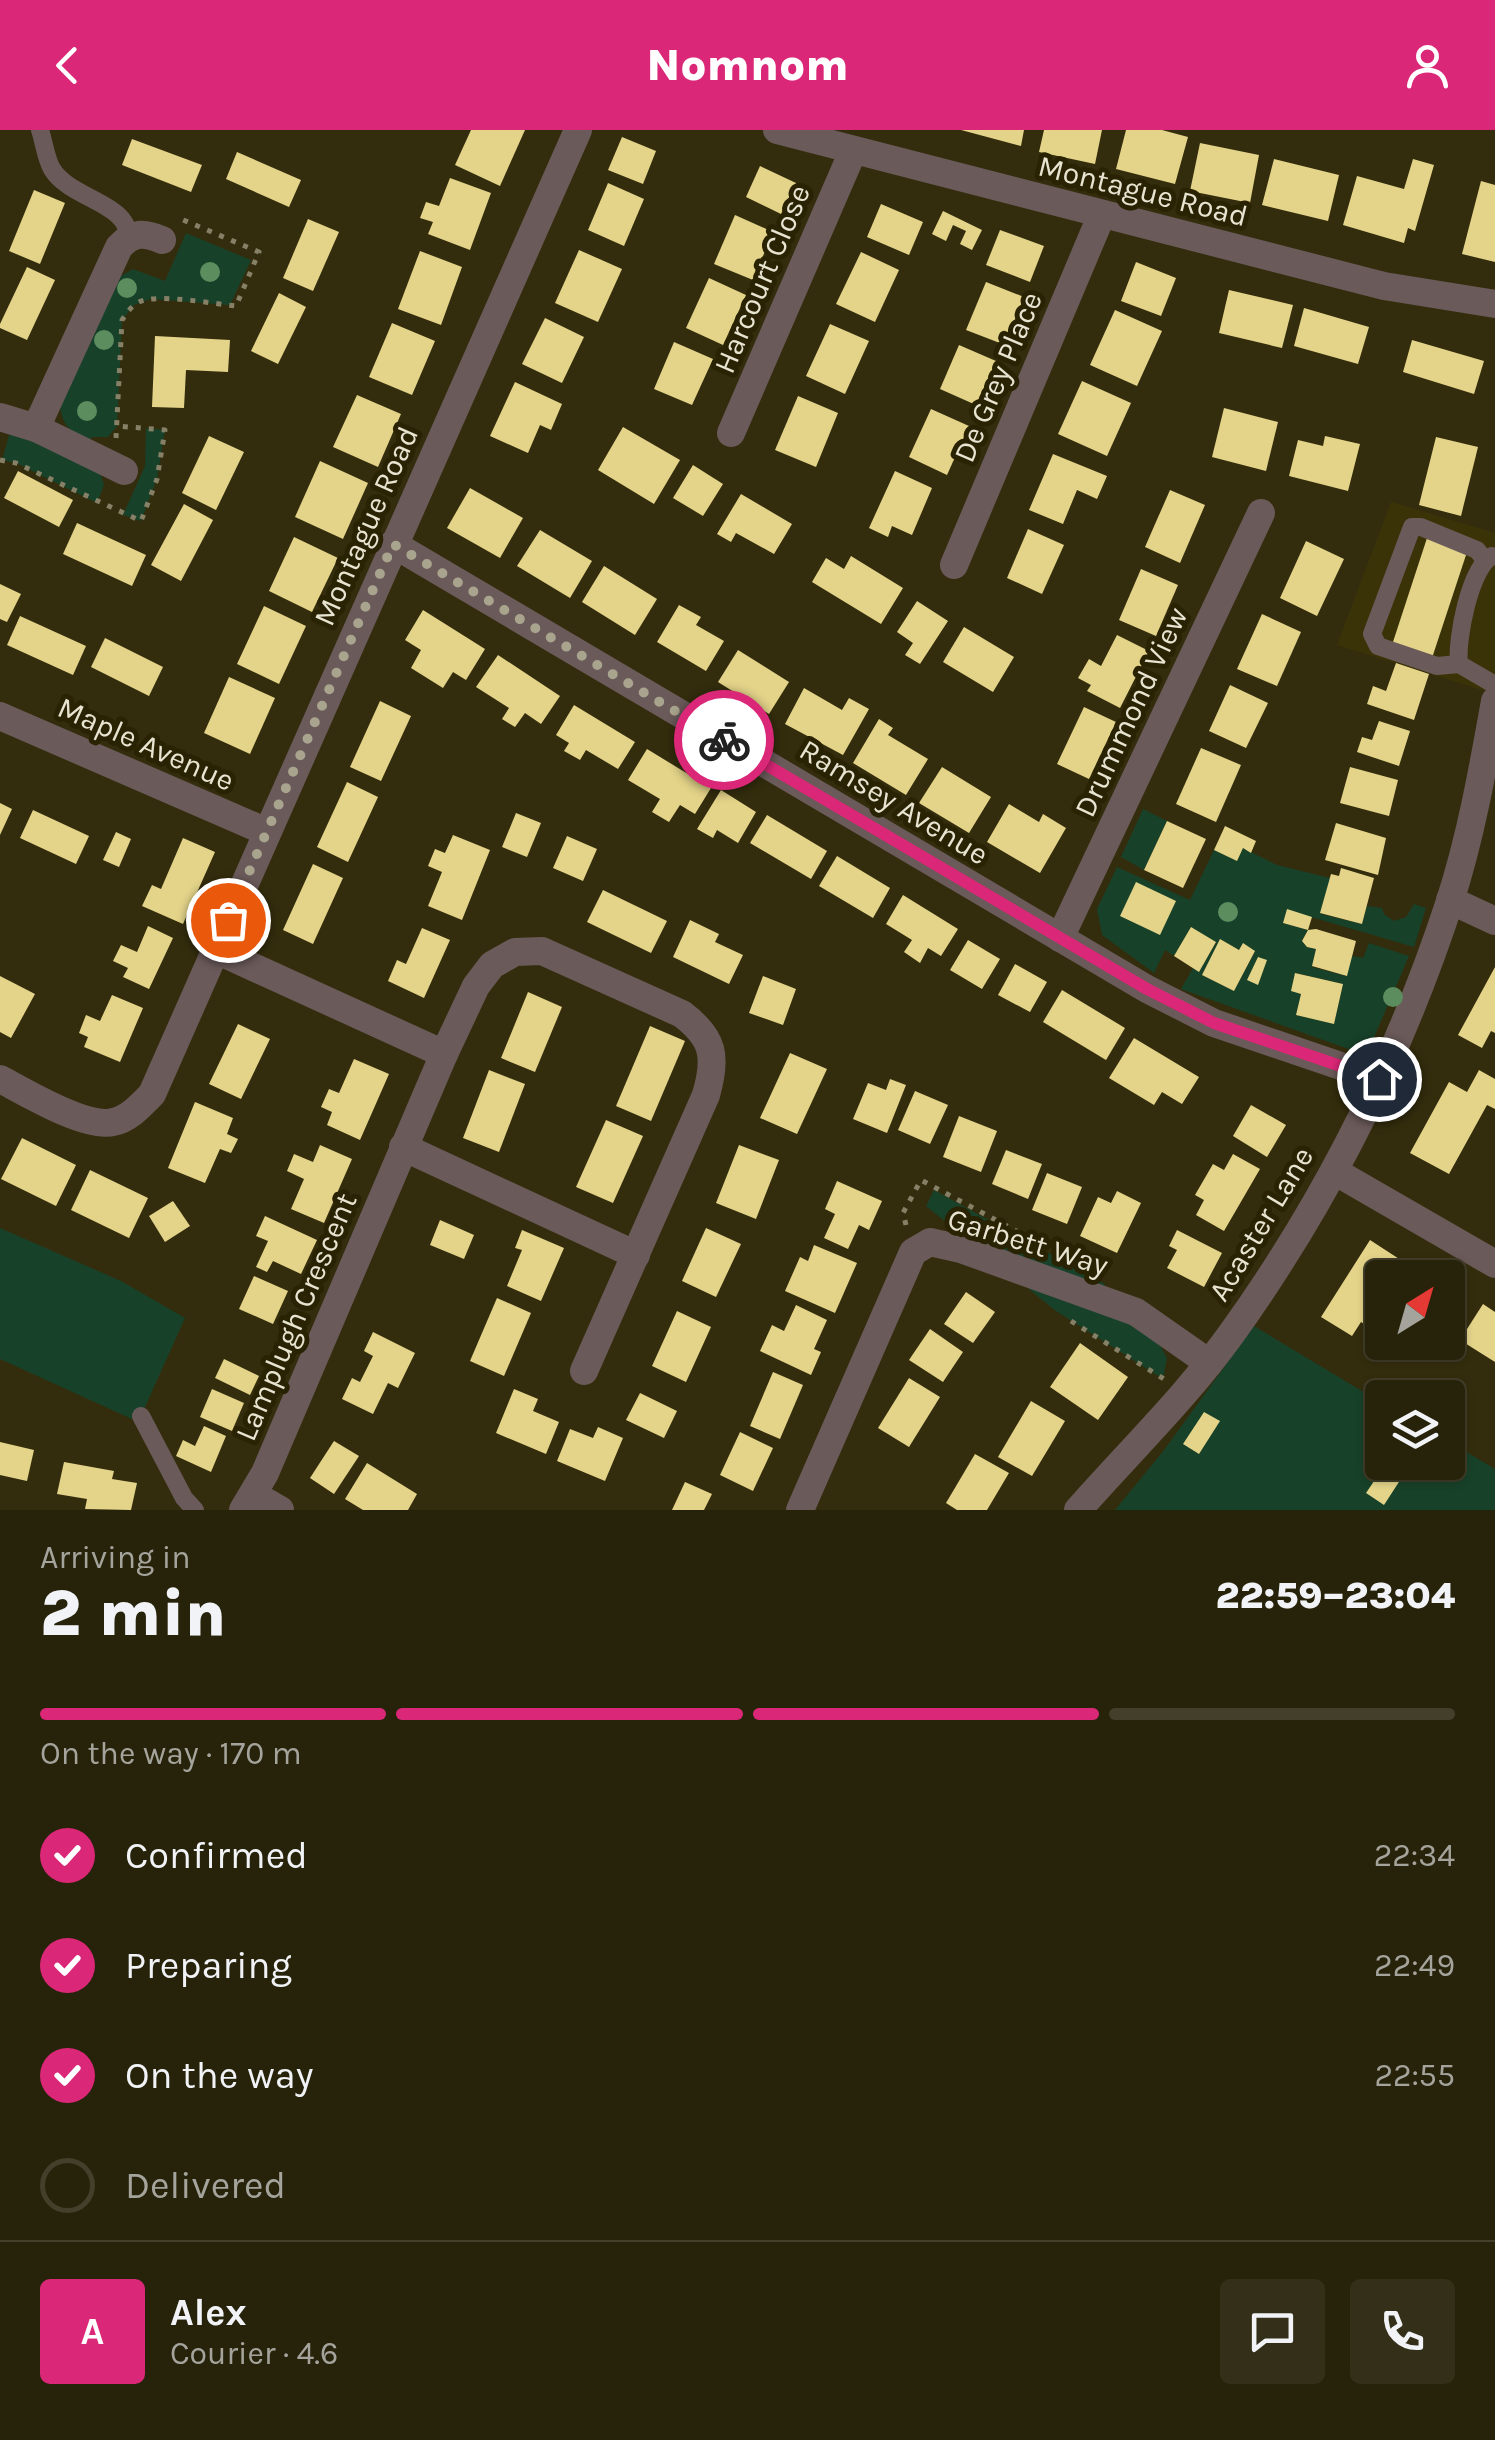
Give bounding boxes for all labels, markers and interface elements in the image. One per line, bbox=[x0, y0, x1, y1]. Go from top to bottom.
icon: back bbox=[40, 38, 95, 93]
icon: person bbox=[1400, 38, 1455, 93]
text: Nomnom bbox=[646, 39, 849, 91]
street label: Montague Road bbox=[1035, 148, 1251, 234]
street label: Harcourt Close bbox=[706, 179, 818, 379]
street label: De Grey Place bbox=[946, 286, 1050, 468]
street label: Montague Road bbox=[306, 421, 426, 631]
street label: Drummond View bbox=[1067, 601, 1195, 823]
street label: Maple Avenue bbox=[52, 689, 240, 799]
courier bbox=[674, 690, 774, 790]
icon: bike bbox=[697, 713, 752, 768]
street label: Ramsey Avenue bbox=[793, 731, 995, 873]
pin bbox=[186, 878, 271, 963]
icon: bag bbox=[201, 893, 256, 948]
pin bbox=[1337, 1037, 1422, 1122]
icon: home bbox=[1352, 1052, 1407, 1107]
street label: Acaster Lane bbox=[1201, 1140, 1321, 1308]
street label: Lamplugh Crescent bbox=[228, 1188, 364, 1446]
street label: Garbett Way bbox=[943, 1201, 1113, 1283]
north arrow bbox=[1365, 1260, 1465, 1360]
map controls bbox=[1365, 1260, 1465, 1480]
button: layers bbox=[1365, 1380, 1465, 1480]
text: Arriving in bbox=[40, 1539, 191, 1576]
text: 22:59–23:04 bbox=[1216, 1573, 1455, 1618]
text: 2 min bbox=[40, 1575, 226, 1651]
text: On the way · 170 m bbox=[40, 1735, 302, 1772]
icon: check bbox=[40, 1828, 95, 1883]
text: Confirmed bbox=[125, 1833, 308, 1878]
text: 22:34 bbox=[1374, 1837, 1455, 1874]
icon: check bbox=[40, 1938, 95, 1993]
text: Preparing bbox=[125, 1943, 292, 1988]
text: 22:49 bbox=[1374, 1947, 1455, 1984]
icon: check bbox=[40, 2048, 95, 2103]
text: On the way bbox=[125, 2053, 313, 2098]
text: 22:55 bbox=[1374, 2057, 1455, 2094]
text: Delivered bbox=[125, 2163, 286, 2208]
button: chat bbox=[1220, 2279, 1325, 2384]
button: phone bbox=[1350, 2279, 1455, 2384]
text: Alex bbox=[170, 2290, 247, 2335]
text: A bbox=[81, 2309, 104, 2354]
text: Courier · 4.6 bbox=[170, 2335, 338, 2372]

